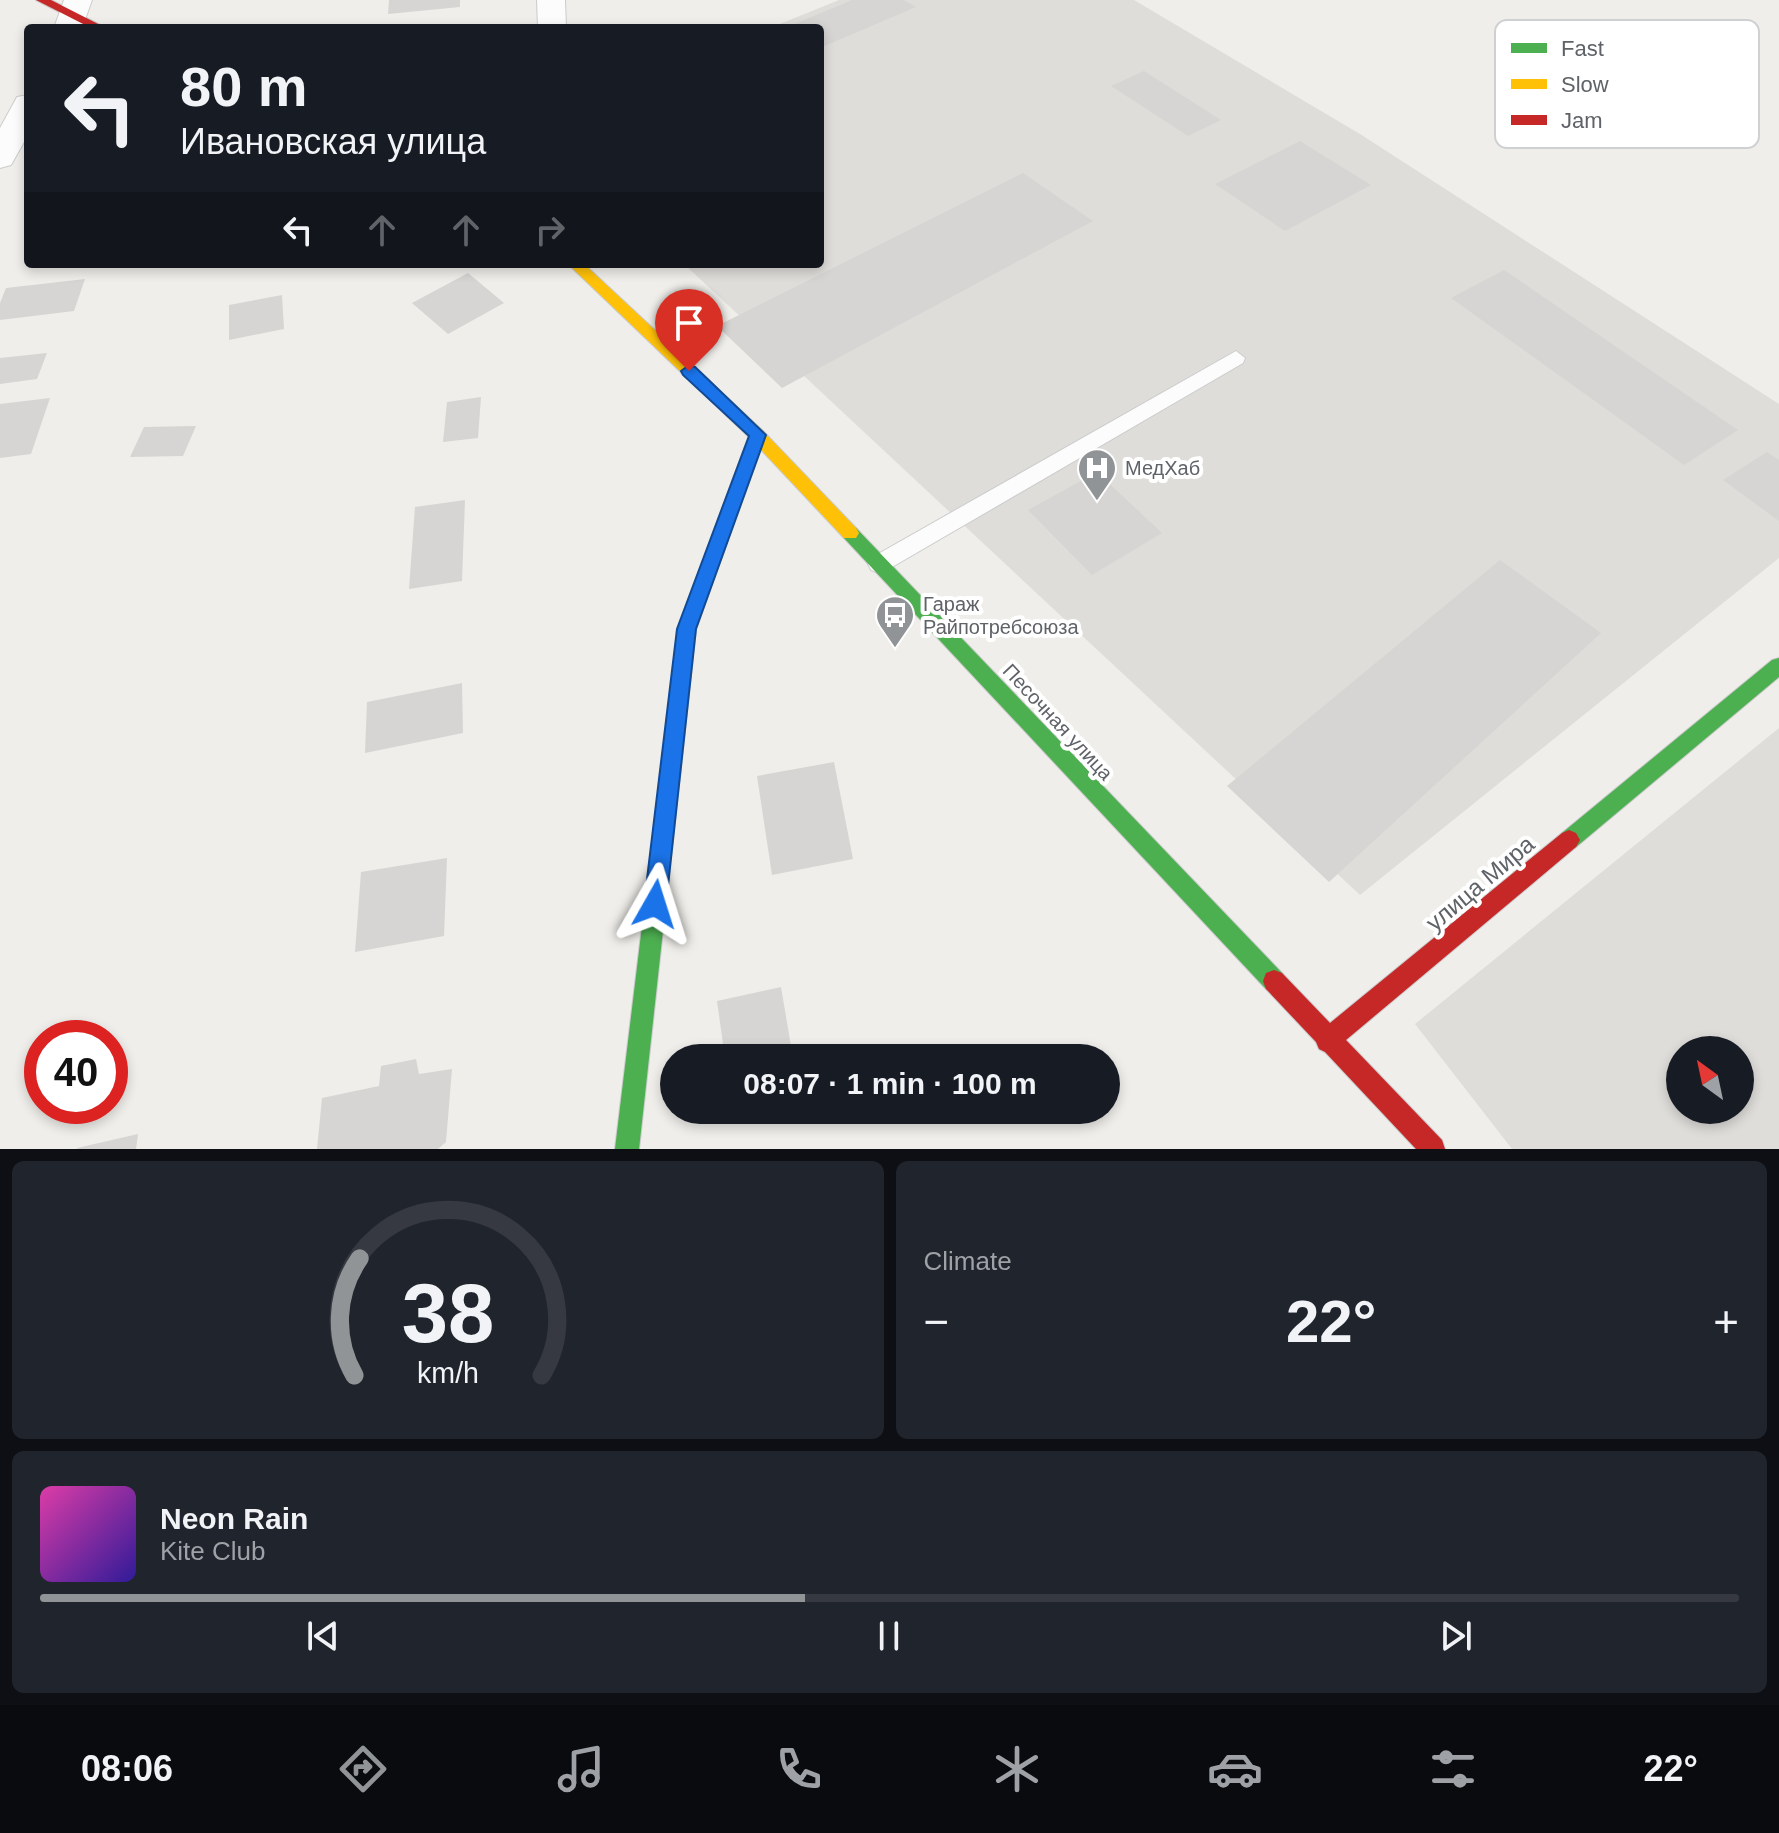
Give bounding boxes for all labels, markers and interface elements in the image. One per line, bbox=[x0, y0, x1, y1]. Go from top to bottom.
legend bbox=[1495, 20, 1759, 148]
text: Fast bbox=[1561, 36, 1604, 61]
text: 80 m bbox=[180, 55, 308, 118]
icon: left bbox=[48, 56, 152, 160]
text: Slow bbox=[1561, 72, 1609, 97]
text: Jam bbox=[1561, 108, 1603, 133]
text: Ивановская улица bbox=[180, 121, 486, 162]
icon: left bbox=[276, 208, 320, 252]
icon: ahead bbox=[360, 208, 404, 252]
icon: ahead bbox=[444, 208, 488, 252]
icon: right bbox=[528, 208, 572, 252]
pin bbox=[655, 289, 723, 371]
icon: arrive bbox=[667, 301, 711, 345]
hospital icon: МедХаб bbox=[1076, 447, 1118, 502]
place label: МедХаб bbox=[1125, 457, 1200, 479]
place label: Гараж Райпотребсоюза bbox=[923, 593, 1079, 638]
bus stop icon: Гараж Райпотребсоюза bbox=[874, 594, 916, 649]
street label: Песочная улица bbox=[999, 660, 1118, 785]
street label: улица Мира bbox=[1420, 830, 1540, 936]
position arrow bbox=[613, 862, 697, 946]
speed limit sign: 40 bbox=[24, 1020, 128, 1124]
north arrow bbox=[1666, 1036, 1754, 1124]
map controls bbox=[1666, 1036, 1754, 1124]
text: 08:07 · 1 min · 100 m bbox=[743, 1067, 1037, 1100]
text: Climate bbox=[924, 1246, 1012, 1276]
text: 38 bbox=[401, 1267, 494, 1360]
text: 22° bbox=[1286, 1288, 1377, 1355]
text: − bbox=[924, 1297, 949, 1346]
text: + bbox=[1713, 1297, 1739, 1346]
text: km/h bbox=[417, 1357, 479, 1389]
text: Neon Rain bbox=[160, 1502, 308, 1535]
text: Kite Club bbox=[160, 1536, 266, 1566]
icon: previous bbox=[301, 1614, 345, 1658]
icon: pause bbox=[867, 1614, 911, 1658]
icon: next bbox=[1434, 1614, 1478, 1658]
icon: directions bbox=[335, 1741, 391, 1797]
icon: music bbox=[553, 1741, 609, 1797]
icon: phone bbox=[771, 1741, 827, 1797]
icon: climate bbox=[989, 1741, 1045, 1797]
icon: car bbox=[1207, 1741, 1263, 1797]
icon: filters bbox=[1425, 1741, 1481, 1797]
text: 08:06 bbox=[81, 1748, 173, 1789]
text: 22° bbox=[1643, 1748, 1698, 1789]

